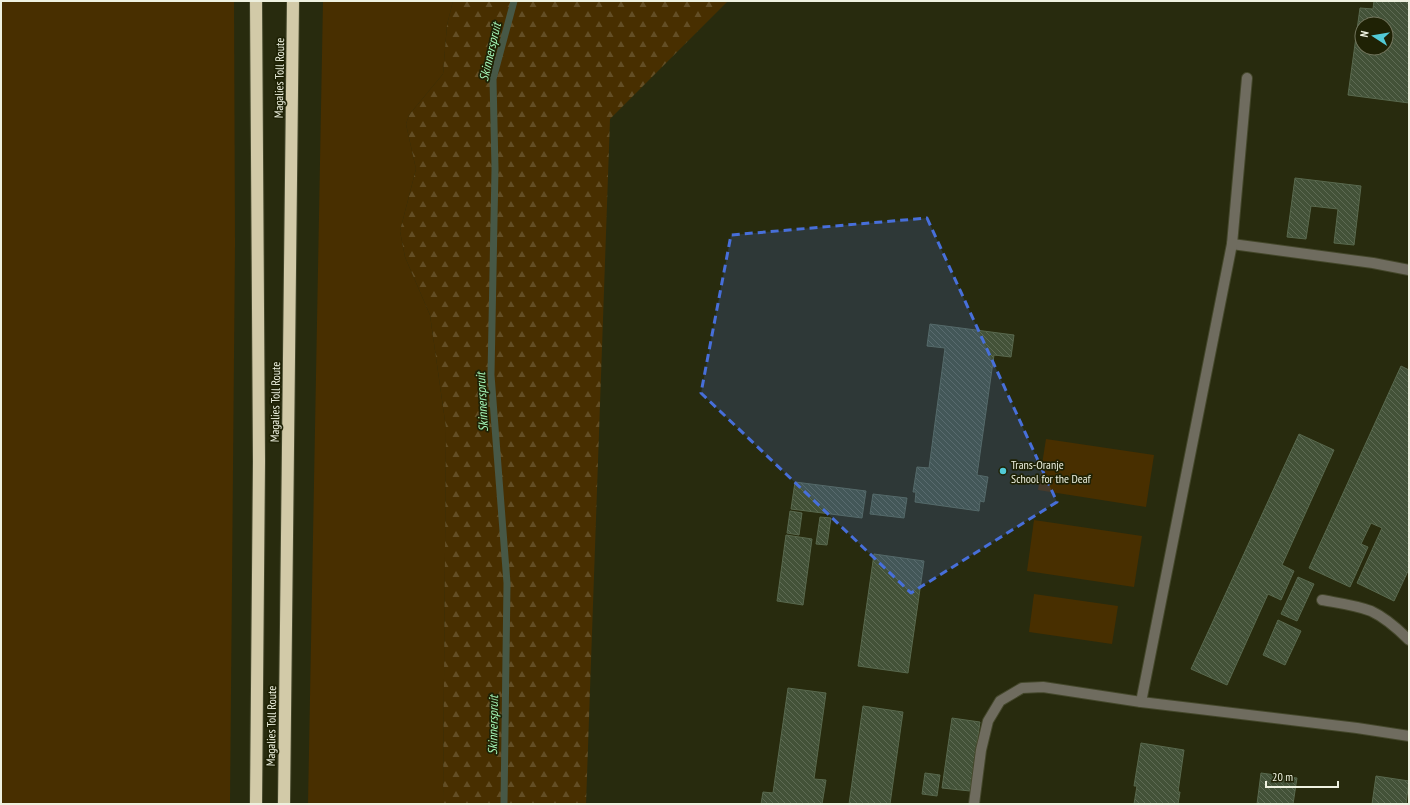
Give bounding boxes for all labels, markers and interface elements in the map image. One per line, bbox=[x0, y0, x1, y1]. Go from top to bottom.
north arrow bbox=[1354, 16, 1394, 56]
water label: Skinnerspruit bbox=[475, 20, 505, 83]
text: N bbox=[1357, 30, 1372, 38]
street label: Magalies Toll Route bbox=[271, 38, 287, 118]
street label: Magalies Toll Route bbox=[267, 362, 283, 442]
water label: Skinnerspruit bbox=[472, 370, 492, 432]
place label: Trans-Oranje School for the Deaf bbox=[1011, 457, 1092, 486]
marker: Trans-Oranje School for the Deaf bbox=[998, 466, 1008, 476]
street label: Magalies Toll Route bbox=[263, 686, 279, 766]
water label: Skinnerspruit bbox=[484, 694, 502, 755]
scale bar bbox=[1266, 763, 1338, 789]
text: 20 m bbox=[1272, 769, 1293, 784]

